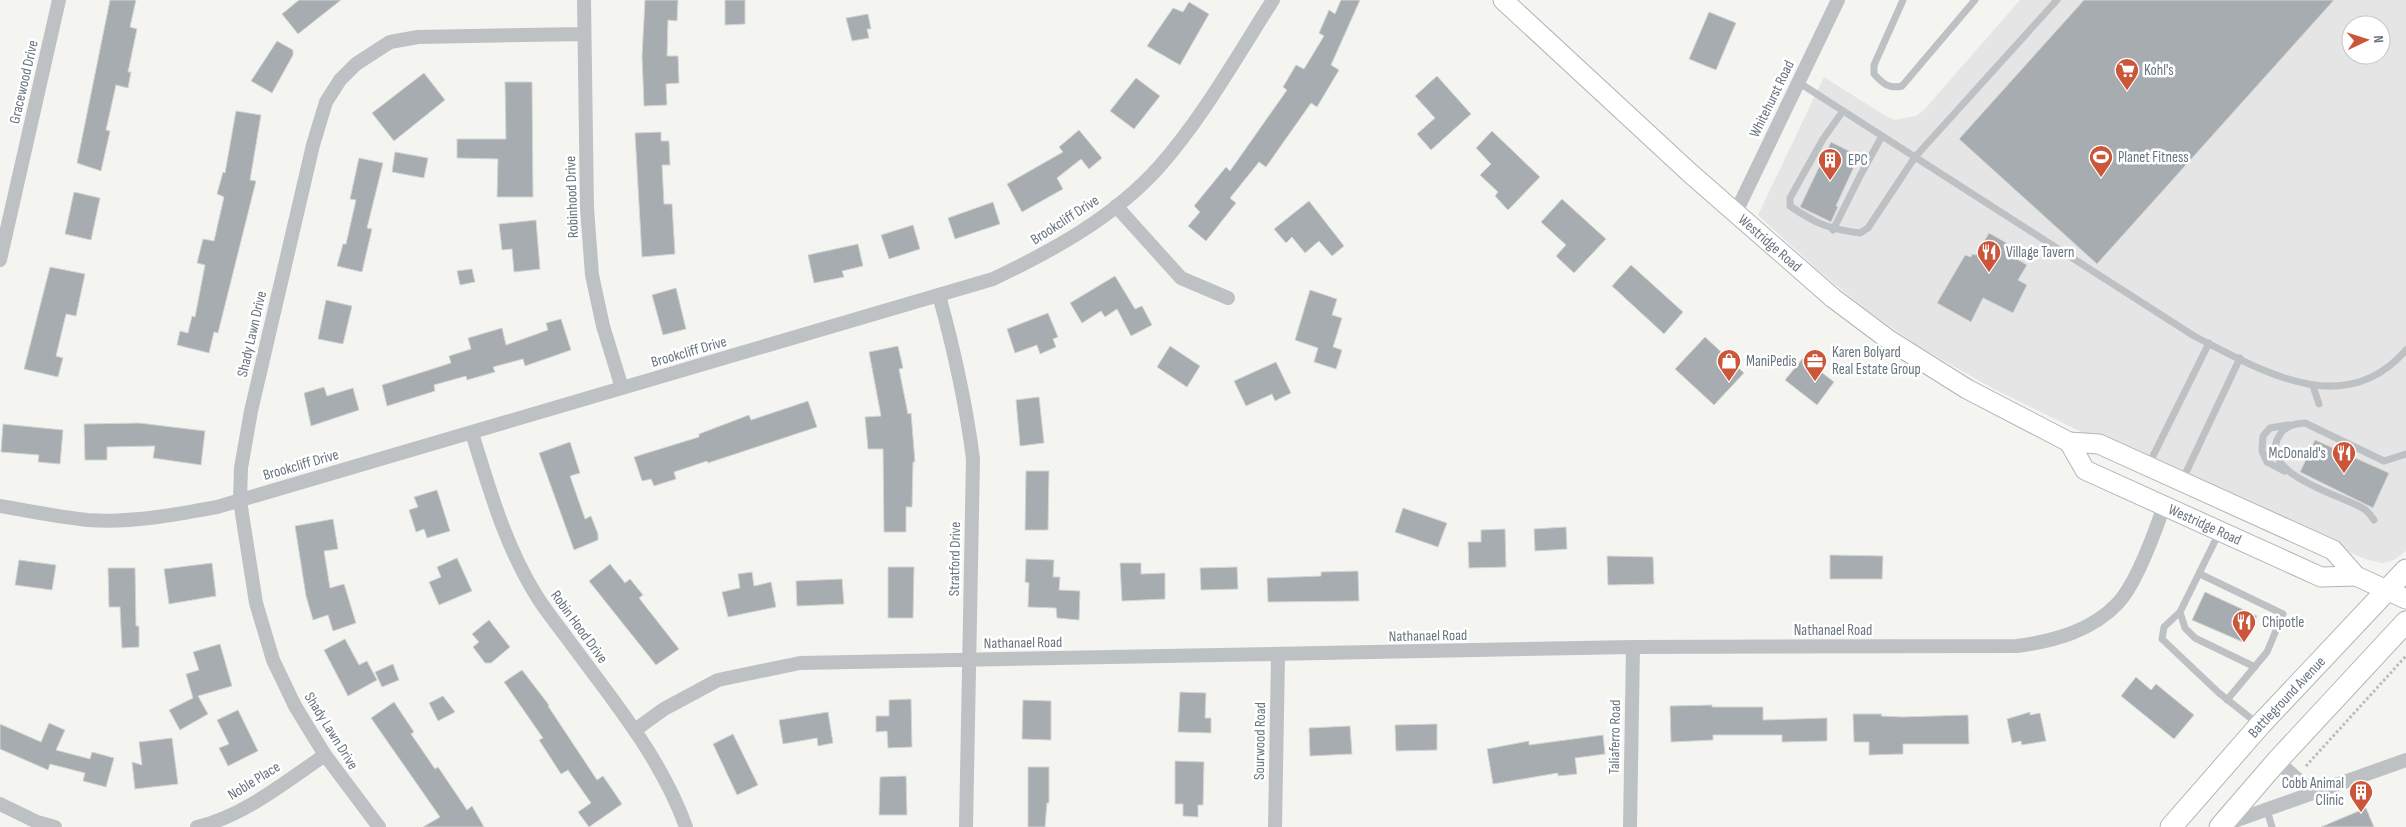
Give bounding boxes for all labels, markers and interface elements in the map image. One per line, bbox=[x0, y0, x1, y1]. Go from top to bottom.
north arrow bbox=[2341, 15, 2391, 65]
text: N bbox=[2370, 35, 2387, 43]
street label: Gracewood Drive bbox=[5, 38, 43, 126]
street label: Whitehurst Road bbox=[1745, 57, 1799, 141]
supermarket icon: Kohl's bbox=[2114, 57, 2140, 91]
place label: Kohl's bbox=[2144, 61, 2174, 80]
sports icon: Planet Fitness bbox=[2088, 144, 2114, 178]
building icon: EPC bbox=[1817, 147, 1843, 181]
place label: Planet Fitness bbox=[2118, 148, 2189, 167]
place label: EPC bbox=[1848, 151, 1868, 170]
street label: Robinhood Drive bbox=[561, 156, 583, 238]
street label: Brookcliff Drive bbox=[1027, 191, 1103, 249]
street label: Westridge Road bbox=[1734, 210, 1806, 276]
restaurant icon: Village Tavern bbox=[1976, 239, 2002, 273]
place label: Village Tavern bbox=[2006, 243, 2074, 262]
street label: Shady Lawn Drive bbox=[233, 289, 271, 379]
street label: Brookcliff Drive bbox=[649, 332, 729, 372]
place label: Karen Bolyard Real Estate Group bbox=[1832, 343, 1921, 379]
shop icon: ManiPedis bbox=[1716, 348, 1742, 382]
office icon: Karen Bolyard Real Estate Group bbox=[1802, 348, 1828, 382]
place label: ManiPedis bbox=[1746, 352, 1797, 371]
restaurant icon: McDonald's bbox=[2331, 440, 2357, 474]
place label: McDonald's bbox=[2269, 444, 2326, 463]
street label: Brookcliff Drive bbox=[261, 445, 341, 485]
street label: Westridge Road bbox=[2165, 500, 2245, 549]
street label: Stratford Drive bbox=[945, 522, 965, 596]
street label: Robin Hood Drive bbox=[546, 587, 612, 667]
restaurant icon: Chipotle bbox=[2231, 609, 2257, 643]
place label: Chipotle bbox=[2262, 613, 2304, 632]
street label: Nathanael Road bbox=[1794, 621, 1872, 640]
street label: Nathanael Road bbox=[1389, 626, 1467, 646]
street label: Nathanael Road bbox=[984, 633, 1062, 653]
street label: Battleground Avenue bbox=[2244, 652, 2329, 742]
street label: Shady Lawn Drive bbox=[300, 689, 362, 773]
street label: Taliaferro Road bbox=[1605, 700, 1625, 774]
street label: Sourwood Road bbox=[1250, 702, 1270, 780]
street label: Noble Place bbox=[224, 758, 284, 804]
place label: Cobb Animal Clinic bbox=[2282, 774, 2344, 810]
building icon: Cobb Animal Clinic bbox=[2348, 779, 2374, 813]

